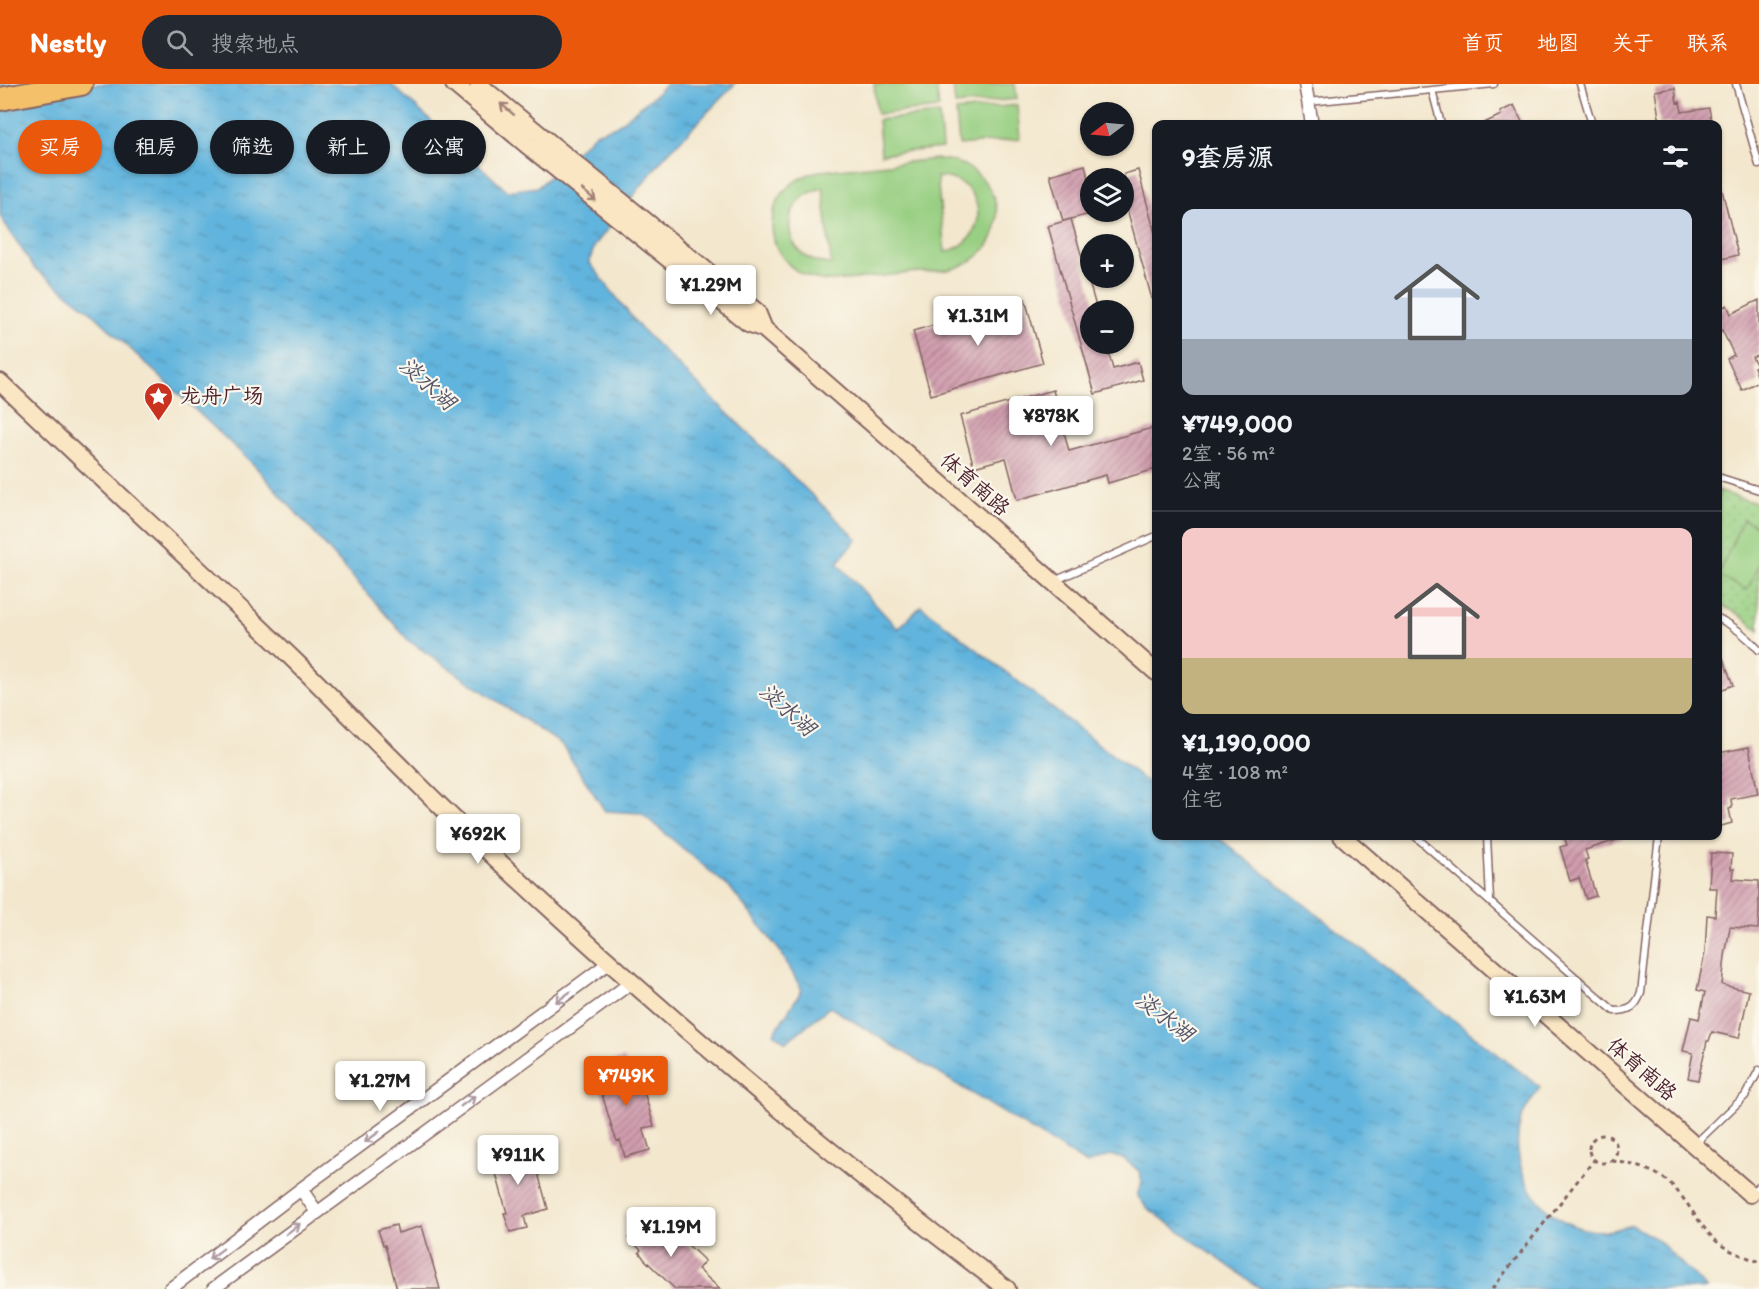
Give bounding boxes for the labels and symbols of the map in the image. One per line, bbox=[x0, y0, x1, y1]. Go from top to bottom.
one-way arrow bbox=[499, 102, 515, 115]
north arrow bbox=[1080, 102, 1134, 156]
one-way arrow bbox=[581, 189, 597, 202]
pin: ¥1.29M bbox=[662, 265, 760, 316]
pin: ¥1.31M bbox=[929, 296, 1027, 347]
water label: 淡水湖 bbox=[394, 351, 463, 417]
place icon: 龙舟广场 bbox=[143, 380, 175, 422]
place label: 龙舟广场 bbox=[180, 383, 264, 408]
pin: ¥878K bbox=[1009, 396, 1093, 447]
street label: 体育南路 bbox=[935, 447, 1015, 521]
water label: 淡水湖 bbox=[754, 677, 823, 743]
pin: ¥692K bbox=[436, 814, 520, 865]
pin: ¥1.63M bbox=[1486, 977, 1584, 1028]
water label: 淡水湖 bbox=[1130, 985, 1201, 1049]
one-way arrow bbox=[555, 990, 571, 1003]
street label: 体育南路 bbox=[1602, 1032, 1682, 1106]
pin: ¥749K bbox=[584, 1056, 668, 1107]
pin: ¥1.27M bbox=[331, 1061, 429, 1112]
one-way arrow bbox=[459, 1095, 475, 1108]
one-way arrow bbox=[364, 1131, 380, 1143]
pin: ¥911K bbox=[476, 1135, 560, 1186]
pin: ¥1.19M bbox=[622, 1207, 720, 1258]
one-way arrow bbox=[285, 1222, 301, 1235]
one-way arrow bbox=[208, 1248, 224, 1261]

